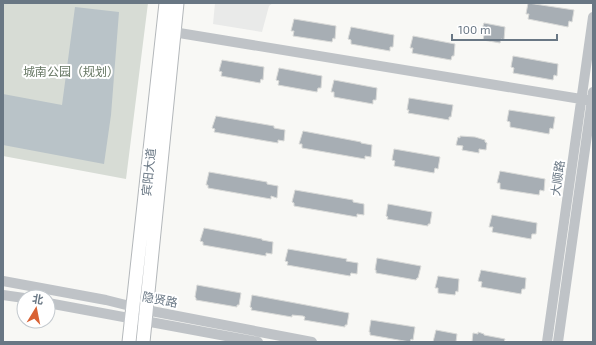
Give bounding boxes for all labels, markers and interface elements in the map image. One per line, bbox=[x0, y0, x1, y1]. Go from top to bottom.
scale bar bbox=[452, 16, 557, 42]
text: 100 m bbox=[458, 22, 490, 36]
park label: 城南公园（规划） bbox=[23, 64, 119, 78]
street label: 宾阳大道 bbox=[139, 147, 157, 197]
street label: 大顺路 bbox=[548, 159, 566, 197]
north arrow bbox=[16, 289, 56, 329]
street label: 隐贤路 bbox=[141, 289, 179, 309]
text: 北 bbox=[31, 291, 44, 306]

